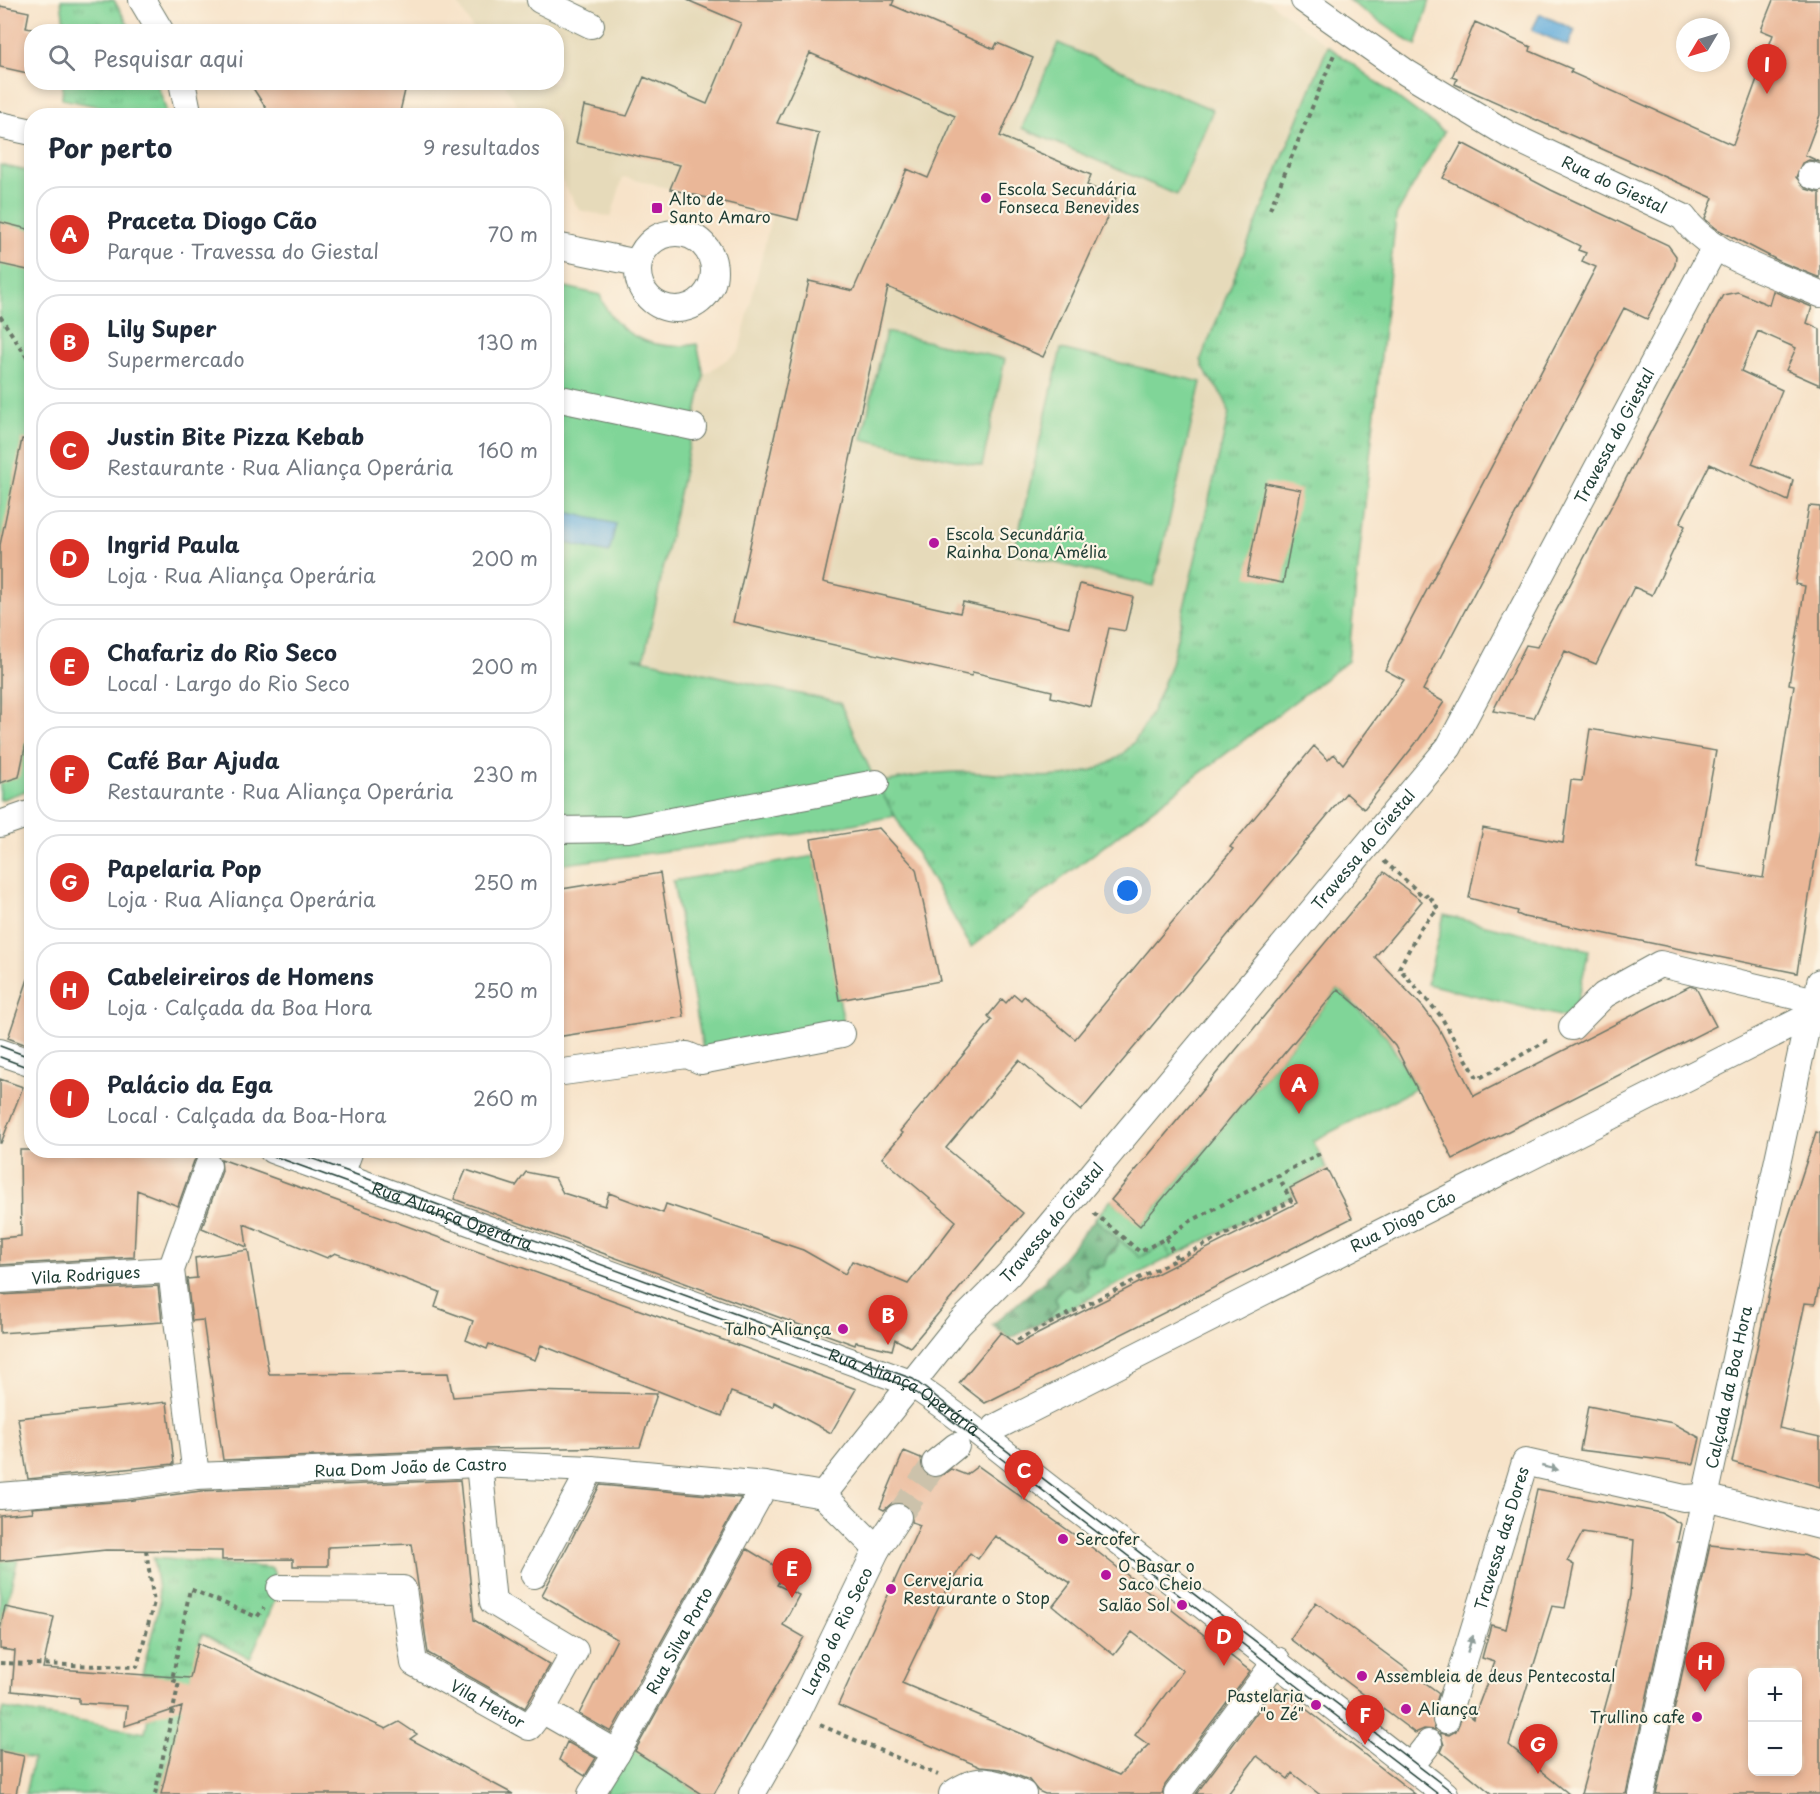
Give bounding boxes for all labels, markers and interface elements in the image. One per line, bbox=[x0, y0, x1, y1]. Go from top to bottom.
north arrow bbox=[1676, 18, 1730, 72]
search box bbox=[24, 24, 564, 90]
icon: search bbox=[45, 41, 78, 74]
text: Pesquisar aqui bbox=[93, 41, 244, 74]
pin: I bbox=[1748, 44, 1786, 94]
text: Por perto bbox=[48, 128, 172, 167]
text: 9 resultados bbox=[423, 132, 540, 162]
street label: Rua do Giestal bbox=[1558, 149, 1671, 219]
place label: Escola Secundária Fonseca Benevides bbox=[998, 176, 1139, 218]
place label: Alto de Santo Amaro bbox=[669, 186, 771, 228]
marker: Escola Secundária Fonseca Benevides bbox=[979, 191, 993, 205]
marker: Alto de Santo Amaro bbox=[650, 201, 664, 215]
text: Praceta Diogo Cão bbox=[107, 203, 317, 236]
text: A bbox=[62, 219, 77, 249]
text: 70 m bbox=[488, 219, 538, 249]
text: Parque · Travessa do Giestal bbox=[107, 236, 379, 266]
text: Lily Super bbox=[107, 311, 217, 344]
text: B bbox=[63, 327, 76, 357]
text: 130 m bbox=[478, 327, 538, 357]
text: Supermercado bbox=[107, 344, 245, 374]
street label: Travessa do Giestal bbox=[1568, 363, 1660, 508]
text: Justin Bite Pizza Kebab bbox=[107, 419, 364, 452]
text: C bbox=[62, 435, 77, 465]
text: 160 m bbox=[478, 435, 538, 465]
text: Restaurante · Rua Aliança Operária bbox=[107, 452, 453, 482]
place label: Escola Secundária Rainha Dona Amélia bbox=[946, 521, 1107, 563]
text: Ingrid Paula bbox=[107, 527, 240, 560]
marker: Escola Secundária Rainha Dona Amélia bbox=[927, 536, 941, 550]
text: D bbox=[62, 543, 77, 573]
text: 200 m bbox=[471, 543, 538, 573]
text: Loja · Rua Aliança Operária bbox=[107, 560, 376, 590]
text: Chafariz do Rio Seco bbox=[107, 635, 337, 668]
text: E bbox=[63, 651, 76, 681]
text: 200 m bbox=[471, 651, 538, 681]
text: Local · Largo do Rio Seco bbox=[107, 668, 350, 698]
text: Café Bar Ajuda bbox=[107, 743, 280, 776]
text: F bbox=[64, 759, 75, 789]
text: 230 m bbox=[473, 759, 538, 789]
text: Restaurante · Rua Aliança Operária bbox=[107, 776, 453, 806]
street label: Travessa do Giestal bbox=[1305, 783, 1420, 915]
text: Papelaria Pop bbox=[107, 851, 262, 884]
text: G bbox=[61, 867, 78, 897]
text: 250 m bbox=[474, 867, 538, 897]
your location bbox=[1113, 876, 1142, 905]
text: Loja · Rua Aliança Operária bbox=[107, 884, 376, 914]
text: Cabeleireiros de Homens bbox=[107, 959, 374, 992]
text: H bbox=[62, 975, 77, 1005]
text: 250 m bbox=[474, 975, 538, 1005]
text: Loja · Calçada da Boa Hora bbox=[107, 992, 372, 1022]
pin: A bbox=[1280, 1064, 1318, 1114]
text: Palácio da Ega bbox=[107, 1067, 273, 1100]
text: I bbox=[66, 1083, 73, 1113]
text: 260 m bbox=[473, 1083, 538, 1113]
text: Local · Calçada da Boa-Hora bbox=[107, 1100, 386, 1130]
street label: Travessa do Giestal bbox=[994, 1157, 1109, 1288]
street label: Rua Aliança Operária bbox=[369, 1175, 536, 1255]
street label: Rua Diogo Cão bbox=[1345, 1184, 1460, 1257]
street label: Vila Rodrigues bbox=[31, 1259, 141, 1289]
pin: B bbox=[868, 1296, 908, 1345]
street label: Calçada da Boa Hora bbox=[1699, 1303, 1757, 1471]
place label: Talho Aliança bbox=[724, 1316, 831, 1340]
marker: Talho Aliança bbox=[836, 1322, 850, 1336]
street label: Rua Aliança Operária bbox=[826, 1341, 986, 1441]
pin: C bbox=[1004, 1450, 1044, 1500]
street label: Rua Dom João de Castro bbox=[314, 1451, 508, 1482]
street label: Travessa das Dores bbox=[1467, 1463, 1534, 1613]
one-way arrow bbox=[1541, 1463, 1559, 1473]
place label: Sercofer bbox=[1075, 1526, 1140, 1550]
marker: Sercofer bbox=[1056, 1532, 1070, 1546]
pin: E bbox=[772, 1548, 812, 1598]
place label: O Basar o Saco Cheio bbox=[1118, 1553, 1202, 1595]
street label: Largo do Rio Seco bbox=[795, 1563, 878, 1699]
place label: Cervejaria Restaurante o Stop bbox=[903, 1567, 1050, 1609]
marker: O Basar o Saco Cheio bbox=[1099, 1568, 1113, 1582]
street label: Rua Silva Porto bbox=[639, 1582, 717, 1698]
marker: Cervejaria Restaurante o Stop bbox=[884, 1582, 898, 1596]
place label: Salão Sol bbox=[1098, 1592, 1170, 1616]
marker: Salão Sol bbox=[1175, 1598, 1189, 1612]
pin: D bbox=[1204, 1616, 1244, 1666]
one-way arrow bbox=[1466, 1635, 1475, 1653]
pin: H bbox=[1686, 1642, 1724, 1692]
place label: Assembleia de deus Pentecostal bbox=[1374, 1663, 1616, 1687]
map controls bbox=[1748, 1668, 1802, 1776]
button: + bbox=[1748, 1668, 1802, 1722]
marker: Assembleia de deus Pentecostal bbox=[1355, 1669, 1369, 1683]
street label: Vila Heitor bbox=[446, 1673, 530, 1734]
place label: Pastelaria "o Zé" bbox=[1227, 1683, 1304, 1725]
pin: F bbox=[1346, 1696, 1384, 1745]
place label: Aliança bbox=[1418, 1696, 1478, 1720]
marker: Pastelaria "o Zé" bbox=[1309, 1698, 1323, 1712]
marker: Aliança bbox=[1399, 1702, 1413, 1716]
place label: Trullino cafe bbox=[1590, 1704, 1685, 1728]
marker: Trullino cafe bbox=[1690, 1710, 1704, 1724]
button: − bbox=[1748, 1722, 1802, 1776]
pin: G bbox=[1518, 1724, 1558, 1774]

